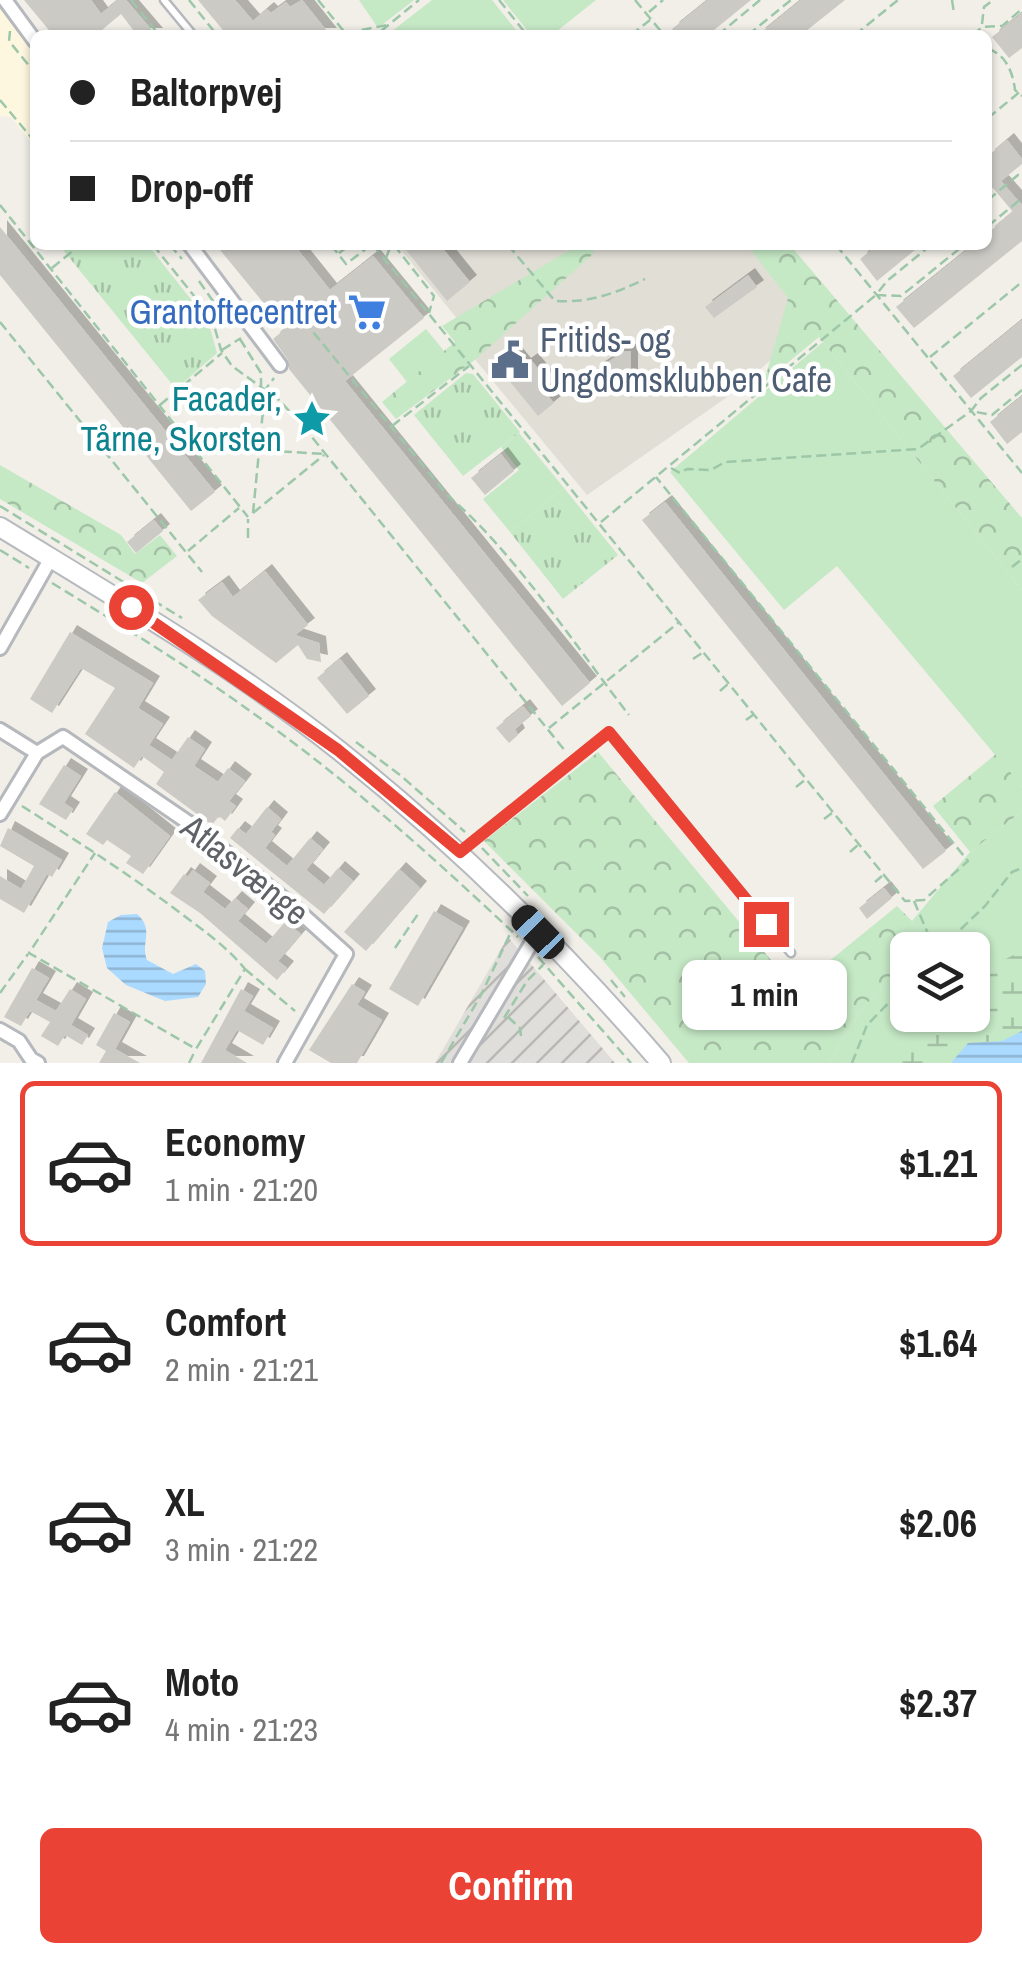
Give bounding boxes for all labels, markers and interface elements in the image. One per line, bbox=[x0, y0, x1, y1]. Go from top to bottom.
text: Baltorpvej bbox=[130, 67, 282, 118]
text: Drop-off bbox=[130, 163, 253, 214]
place label: Grantoftecentret bbox=[130, 288, 337, 335]
supermarket icon: Grantoftecentret bbox=[346, 291, 388, 333]
place label: Fritids- og Ungdomsklubben Cafe bbox=[540, 316, 832, 403]
public building icon: Fritids- og Ungdomsklubben Cafe bbox=[489, 339, 531, 381]
place label: Facader, Tårne, Skorsten bbox=[80, 375, 282, 462]
place icon: Facader, Tårne, Skorsten bbox=[291, 398, 333, 440]
route start bbox=[109, 585, 154, 630]
street label: Atlasvænge bbox=[171, 803, 319, 936]
car bbox=[506, 900, 570, 964]
route end bbox=[744, 902, 789, 947]
map controls bbox=[890, 932, 990, 1032]
button: layers bbox=[890, 932, 990, 1032]
callout: 1 min bbox=[684, 959, 848, 1029]
text: 1 min bbox=[730, 973, 799, 1016]
text: Economy bbox=[165, 1117, 305, 1168]
icon: car bbox=[45, 1119, 135, 1209]
text: $1.21 bbox=[899, 1138, 977, 1189]
text: 1 min · 21:20 bbox=[165, 1168, 318, 1211]
text: Comfort bbox=[165, 1297, 286, 1348]
icon: car bbox=[45, 1299, 135, 1389]
text: $1.64 bbox=[899, 1318, 977, 1369]
text: 2 min · 21:21 bbox=[165, 1348, 318, 1391]
text: XL bbox=[165, 1477, 205, 1528]
icon: car bbox=[45, 1479, 135, 1569]
text: $2.06 bbox=[899, 1498, 977, 1549]
text: 3 min · 21:22 bbox=[165, 1528, 318, 1571]
text: Moto bbox=[165, 1657, 239, 1708]
icon: car bbox=[45, 1659, 135, 1749]
text: $2.37 bbox=[899, 1678, 977, 1729]
text: 4 min · 21:23 bbox=[165, 1708, 318, 1751]
button: Confirm bbox=[40, 1828, 982, 1943]

